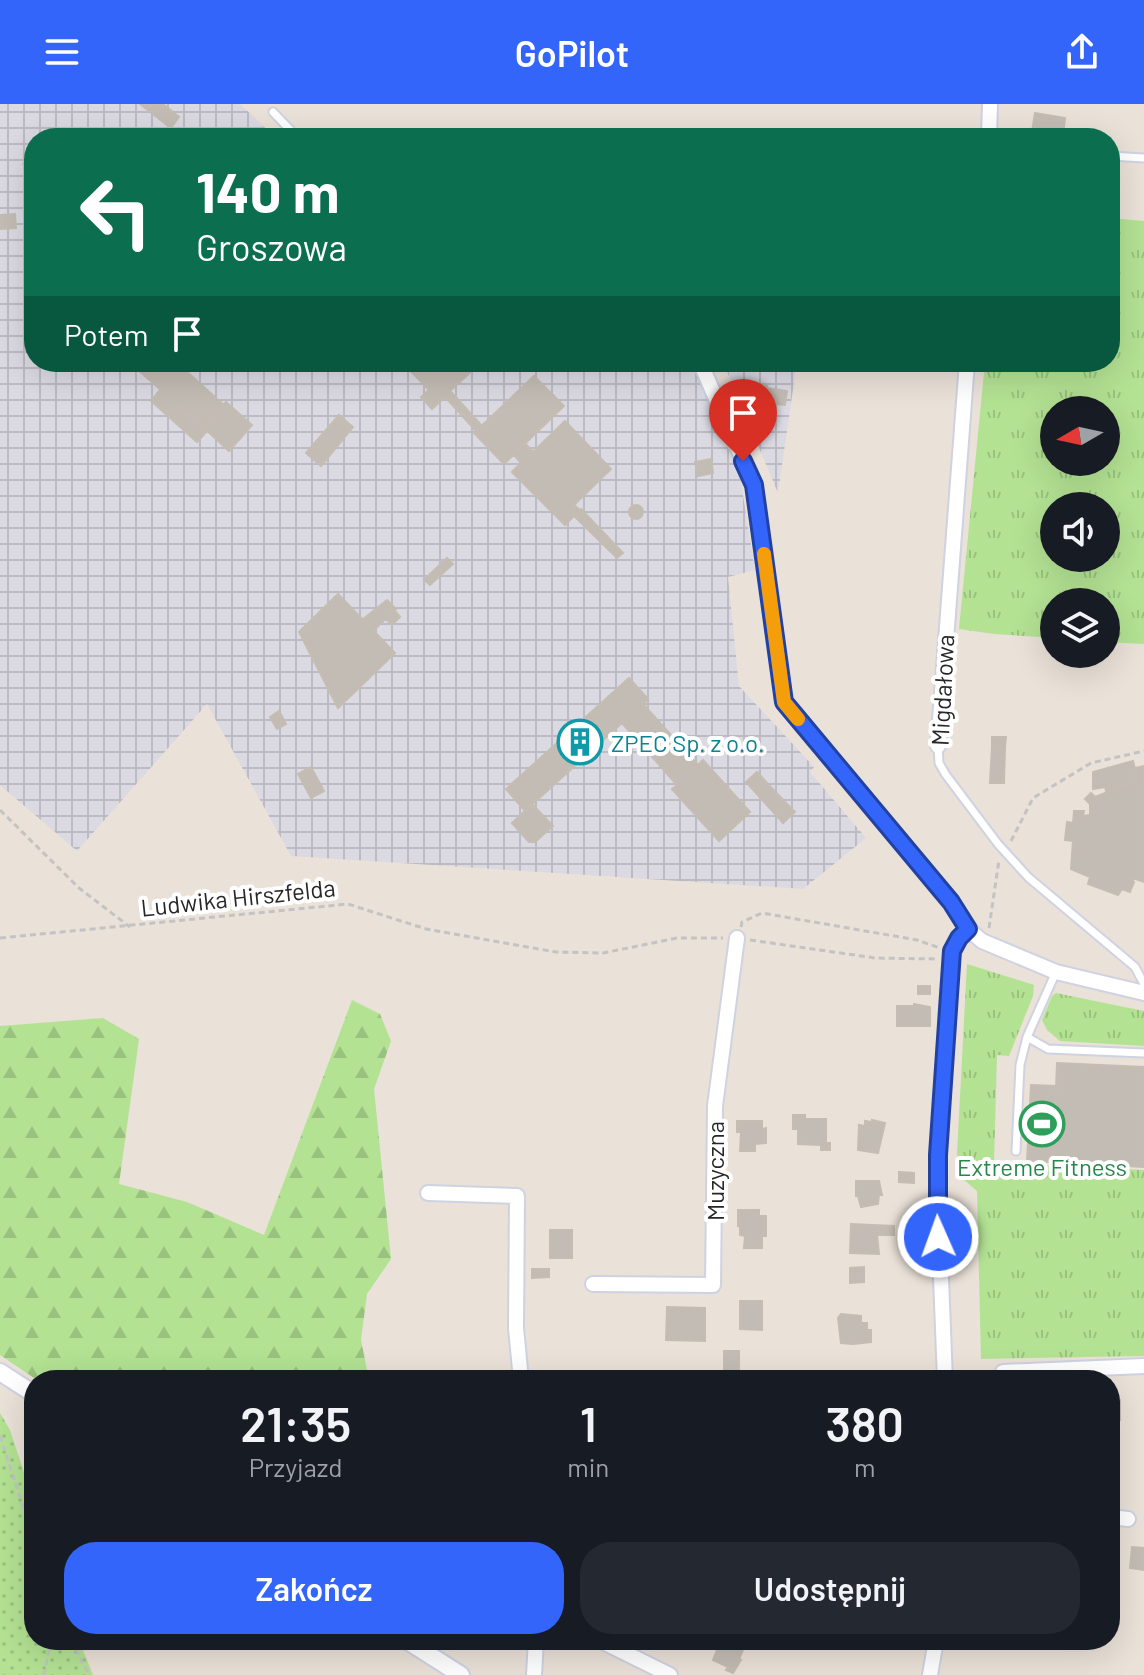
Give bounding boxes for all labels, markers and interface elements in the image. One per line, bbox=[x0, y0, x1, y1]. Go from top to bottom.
icon: menu bbox=[40, 30, 84, 74]
icon: share bbox=[1060, 30, 1104, 74]
text: GoPilot bbox=[515, 31, 629, 74]
text: 140 m bbox=[196, 157, 340, 224]
icon: left bbox=[64, 160, 168, 264]
text: Groszowa bbox=[196, 225, 347, 268]
icon: arrive bbox=[165, 312, 209, 356]
text: Potem bbox=[64, 316, 149, 352]
pin bbox=[709, 379, 777, 461]
icon: arrive bbox=[721, 391, 765, 435]
north arrow bbox=[1040, 396, 1120, 476]
map controls bbox=[1040, 396, 1120, 668]
button: sound bbox=[1040, 492, 1120, 572]
button: layers bbox=[1040, 588, 1120, 668]
street label: Migdałowa bbox=[925, 634, 959, 746]
building icon: ZPEC Sp. z o.o. bbox=[556, 718, 604, 766]
place label: ZPEC Sp. z o.o. bbox=[611, 728, 765, 757]
street label: Ludwika Hirszfelda bbox=[139, 872, 337, 922]
sports icon: Extreme Fitness bbox=[1018, 1100, 1066, 1148]
street label: Muzyczna bbox=[700, 1121, 729, 1221]
place label: Extreme Fitness bbox=[957, 1152, 1127, 1181]
position arrow bbox=[896, 1195, 980, 1279]
text: 21:35 bbox=[240, 1394, 351, 1452]
text: 1 bbox=[580, 1394, 597, 1452]
text: 380 bbox=[826, 1394, 904, 1452]
text: Przyjazd bbox=[249, 1451, 343, 1482]
text: min bbox=[567, 1451, 609, 1482]
text: m bbox=[854, 1451, 875, 1482]
button: Zakończ bbox=[64, 1542, 564, 1634]
button: Udostępnij bbox=[580, 1542, 1080, 1634]

